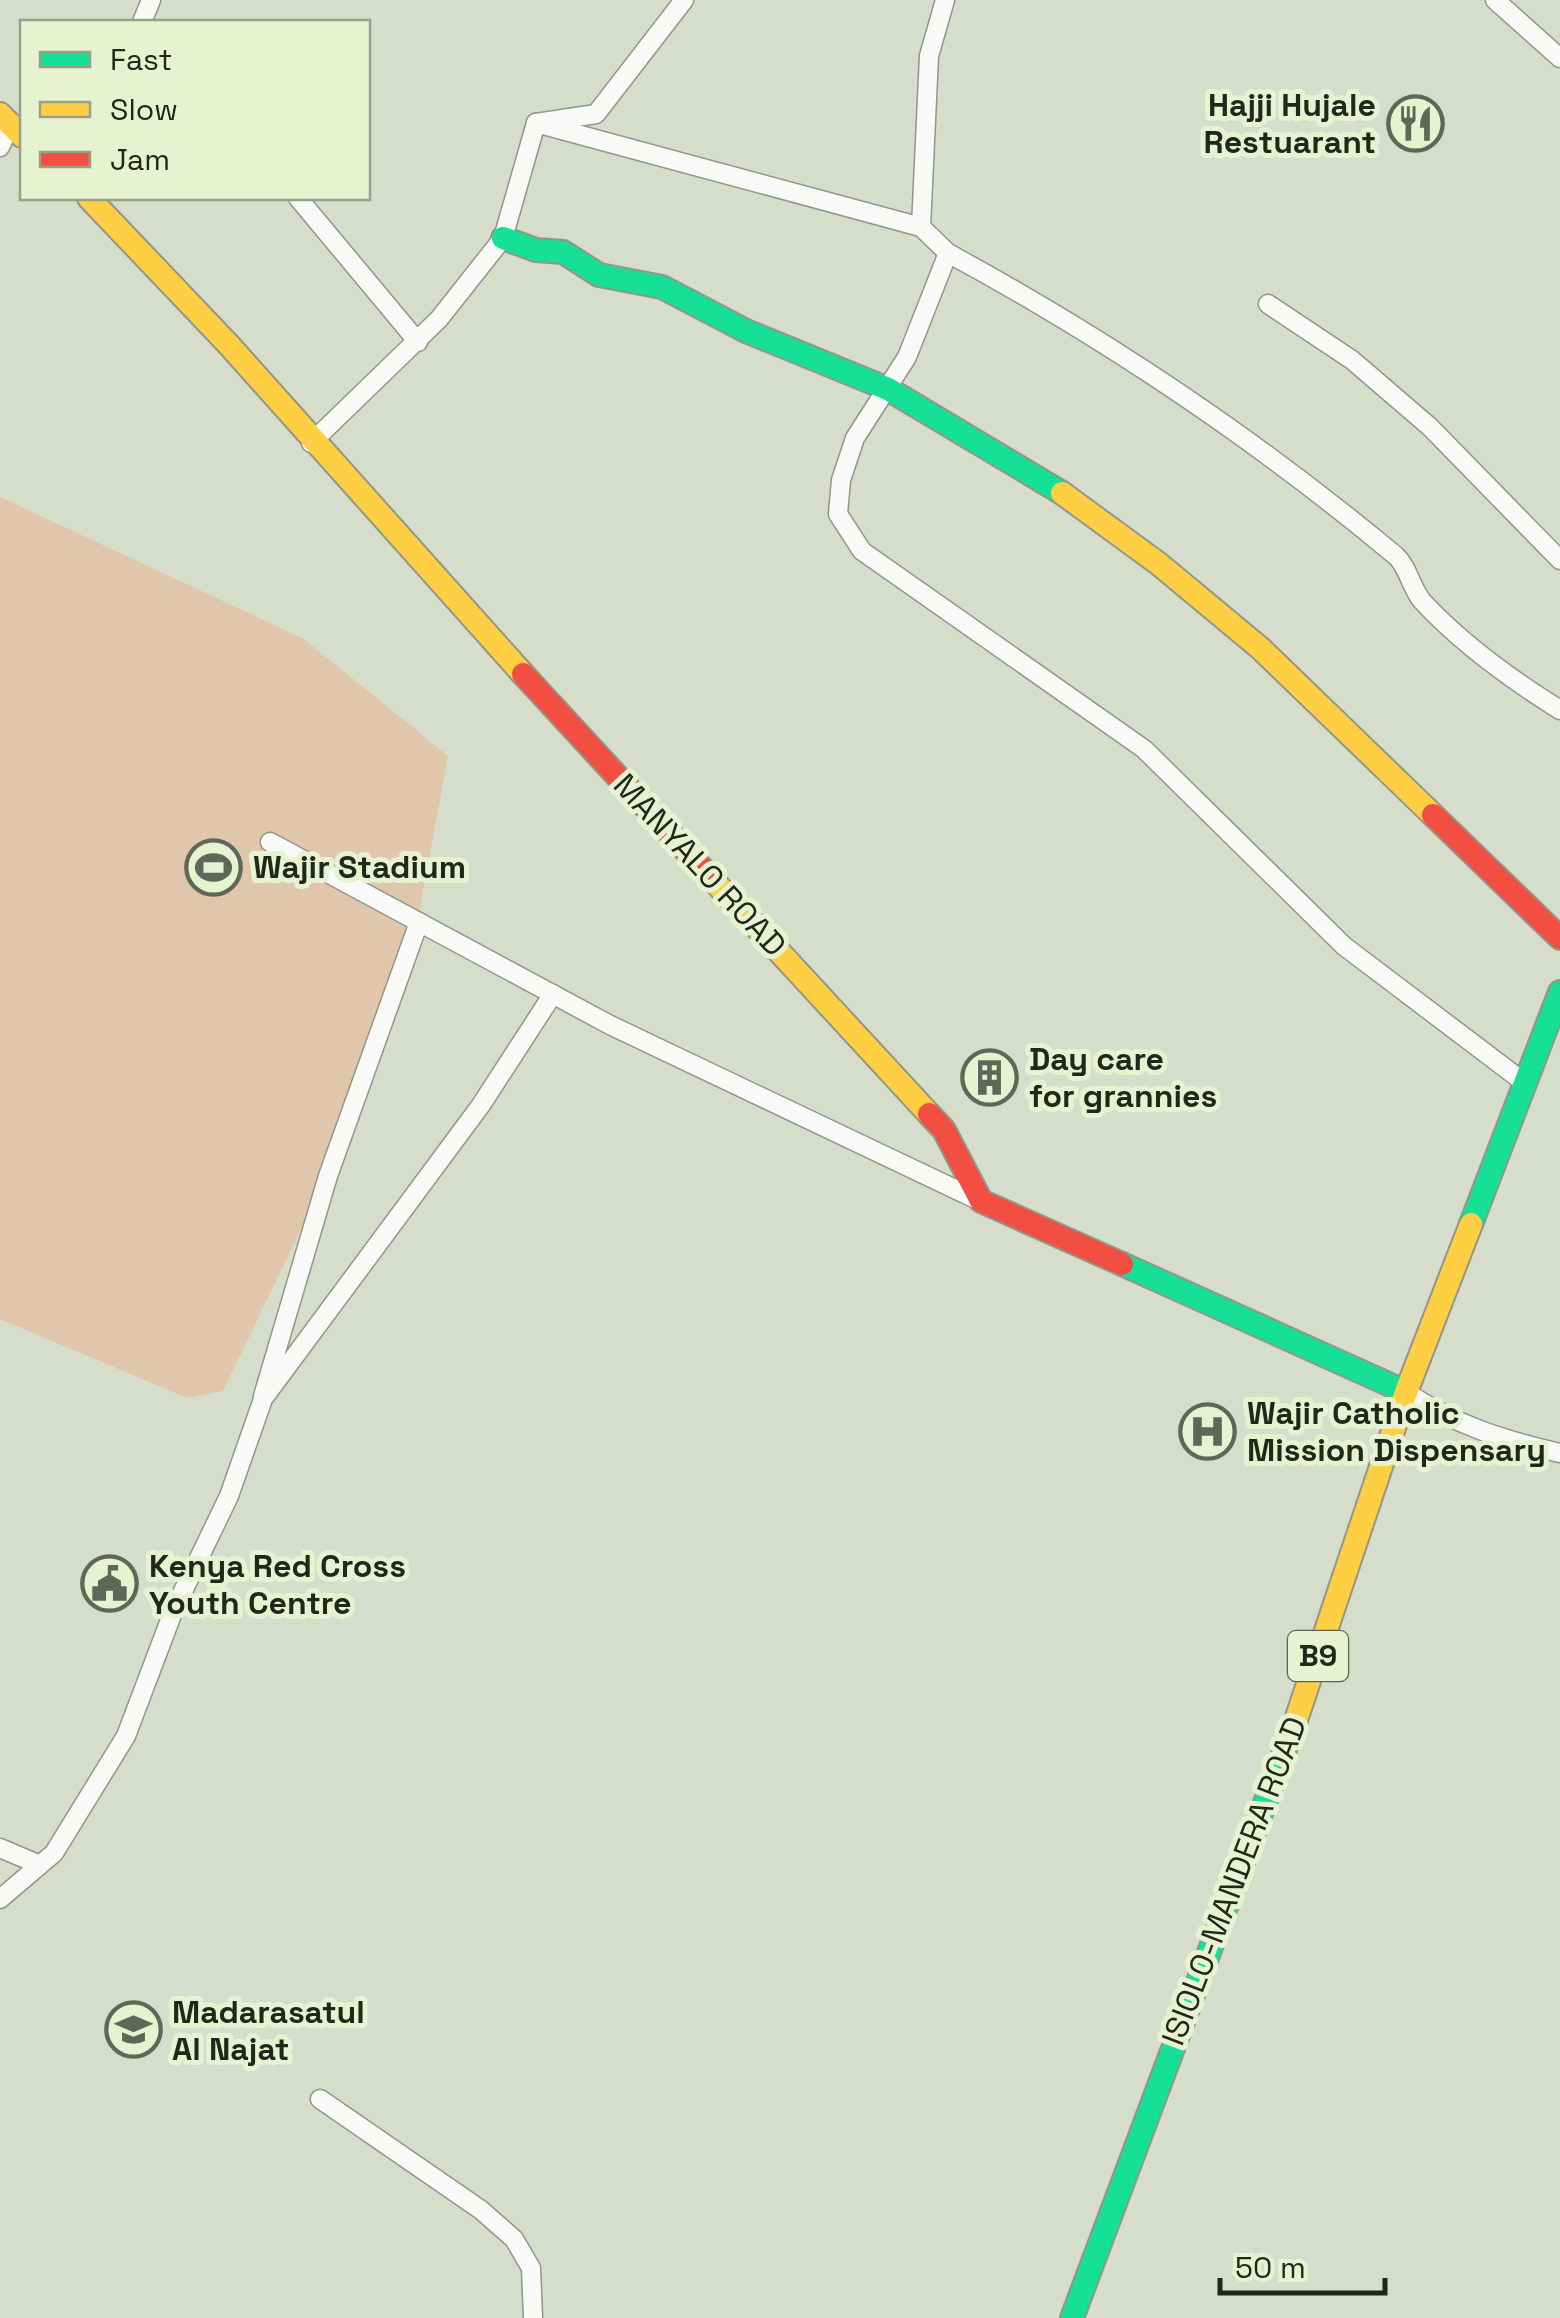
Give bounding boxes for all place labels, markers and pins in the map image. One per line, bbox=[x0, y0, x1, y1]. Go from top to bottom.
place label: Hajji Hujale Restuarant bbox=[1203, 85, 1376, 162]
restaurant icon: Hajji Hujale Restuarant bbox=[1385, 93, 1445, 153]
sports icon: Wajir Stadium bbox=[184, 837, 244, 897]
place label: Wajir Stadium bbox=[253, 847, 466, 887]
place label: Day care for grannies bbox=[1029, 1039, 1217, 1116]
building icon: Day care for grannies bbox=[960, 1047, 1020, 1107]
place label: Wajir Catholic Mission Dispensary bbox=[1247, 1393, 1546, 1470]
hospital icon: Wajir Catholic Mission Dispensary bbox=[1178, 1401, 1238, 1461]
place label: Kenya Red Cross Youth Centre bbox=[149, 1546, 406, 1623]
public building icon: Kenya Red Cross Youth Centre bbox=[80, 1554, 140, 1614]
place label: Madarasatul Al Najat bbox=[172, 1992, 365, 2069]
school or university icon: Madarasatul Al Najat bbox=[103, 2000, 163, 2060]

